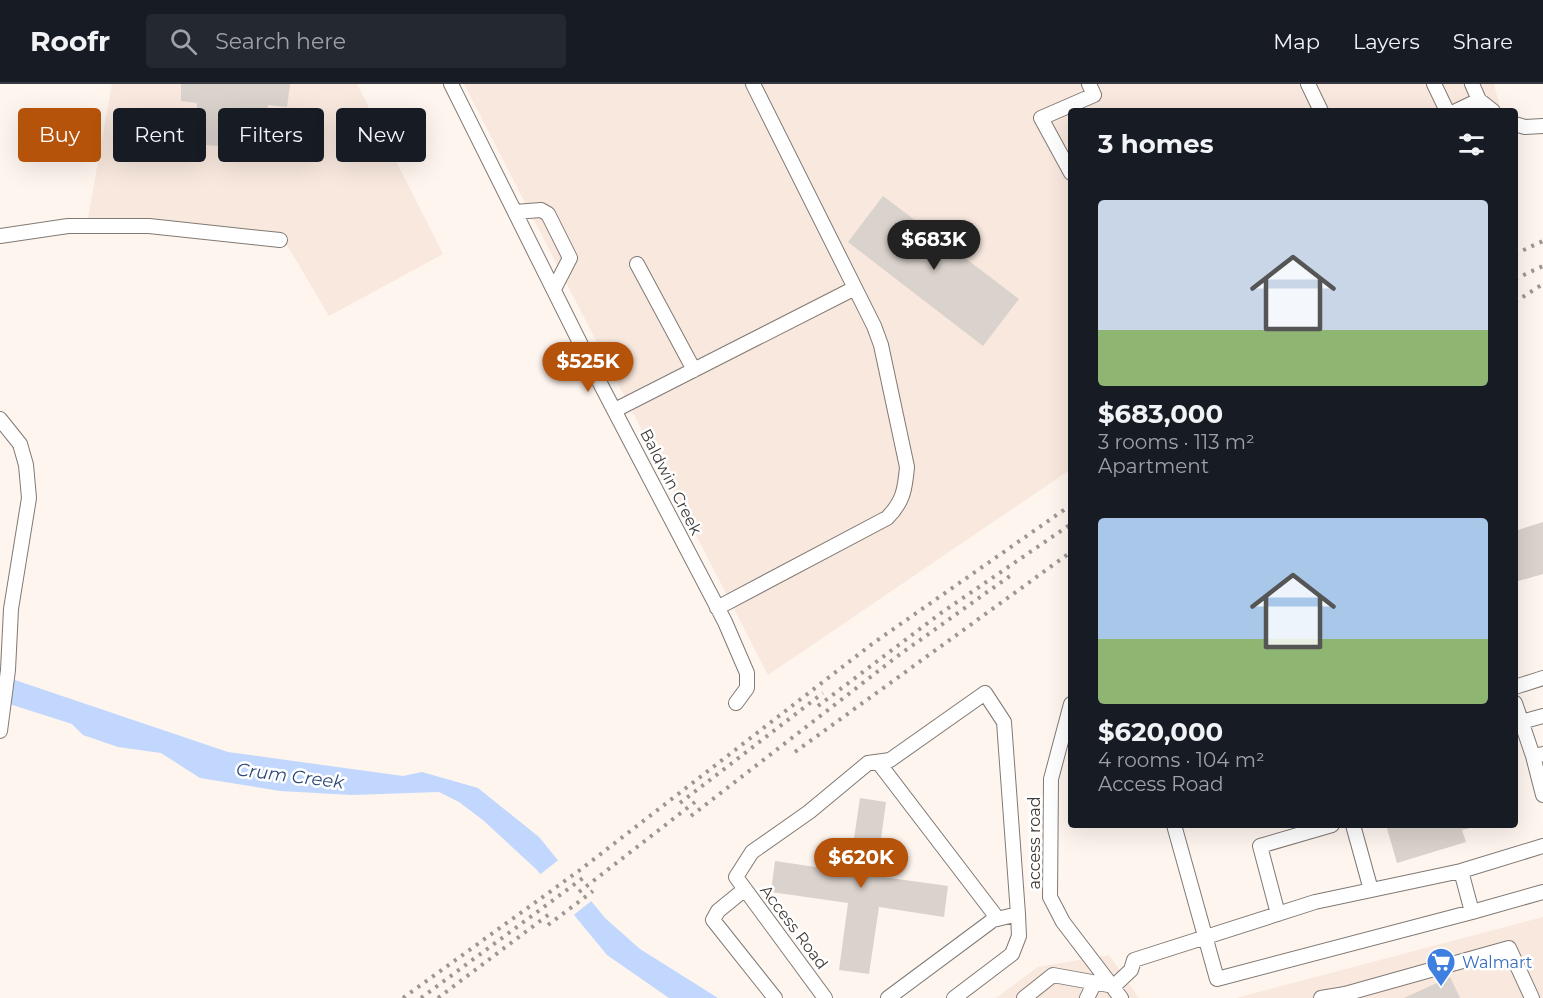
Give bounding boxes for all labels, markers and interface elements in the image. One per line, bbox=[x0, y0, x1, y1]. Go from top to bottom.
search box bbox=[146, 14, 566, 68]
text: Roofr bbox=[30, 24, 110, 58]
icon: search bbox=[167, 25, 200, 58]
text: Search here bbox=[215, 28, 346, 55]
text: Map bbox=[1273, 29, 1320, 54]
text: Layers bbox=[1353, 29, 1420, 54]
text: Share bbox=[1453, 29, 1513, 54]
chip: Buy bbox=[18, 108, 101, 162]
chip: Rent bbox=[113, 108, 206, 162]
chip: Filters bbox=[218, 108, 324, 162]
chip: New bbox=[336, 108, 426, 162]
text: 3 homes bbox=[1098, 128, 1213, 160]
icon: filters bbox=[1455, 128, 1488, 161]
pin: $683K bbox=[892, 220, 976, 271]
text: $683K bbox=[901, 227, 967, 251]
icon: home bbox=[1239, 239, 1347, 347]
pin: $525K bbox=[546, 342, 630, 393]
text: $525K bbox=[556, 349, 620, 373]
text: $683,000 bbox=[1098, 398, 1223, 430]
street label: Baldwin Creek bbox=[636, 426, 706, 539]
text: 3 rooms · 113 m² bbox=[1098, 430, 1255, 454]
text: Apartment bbox=[1098, 454, 1209, 478]
icon: home bbox=[1239, 557, 1347, 665]
text: $620,000 bbox=[1098, 716, 1223, 748]
text: 4 rooms · 104 m² bbox=[1098, 748, 1265, 772]
water label: Crum Creek bbox=[235, 758, 346, 794]
text: Access Road bbox=[1098, 772, 1224, 796]
street label: access road bbox=[1025, 796, 1044, 890]
pin: $620K bbox=[819, 838, 903, 889]
text: $620K bbox=[828, 845, 894, 869]
street label: Access Road bbox=[756, 881, 832, 973]
supermarket icon: Walmart bbox=[1425, 946, 1457, 988]
place label: Walmart bbox=[1462, 953, 1533, 972]

